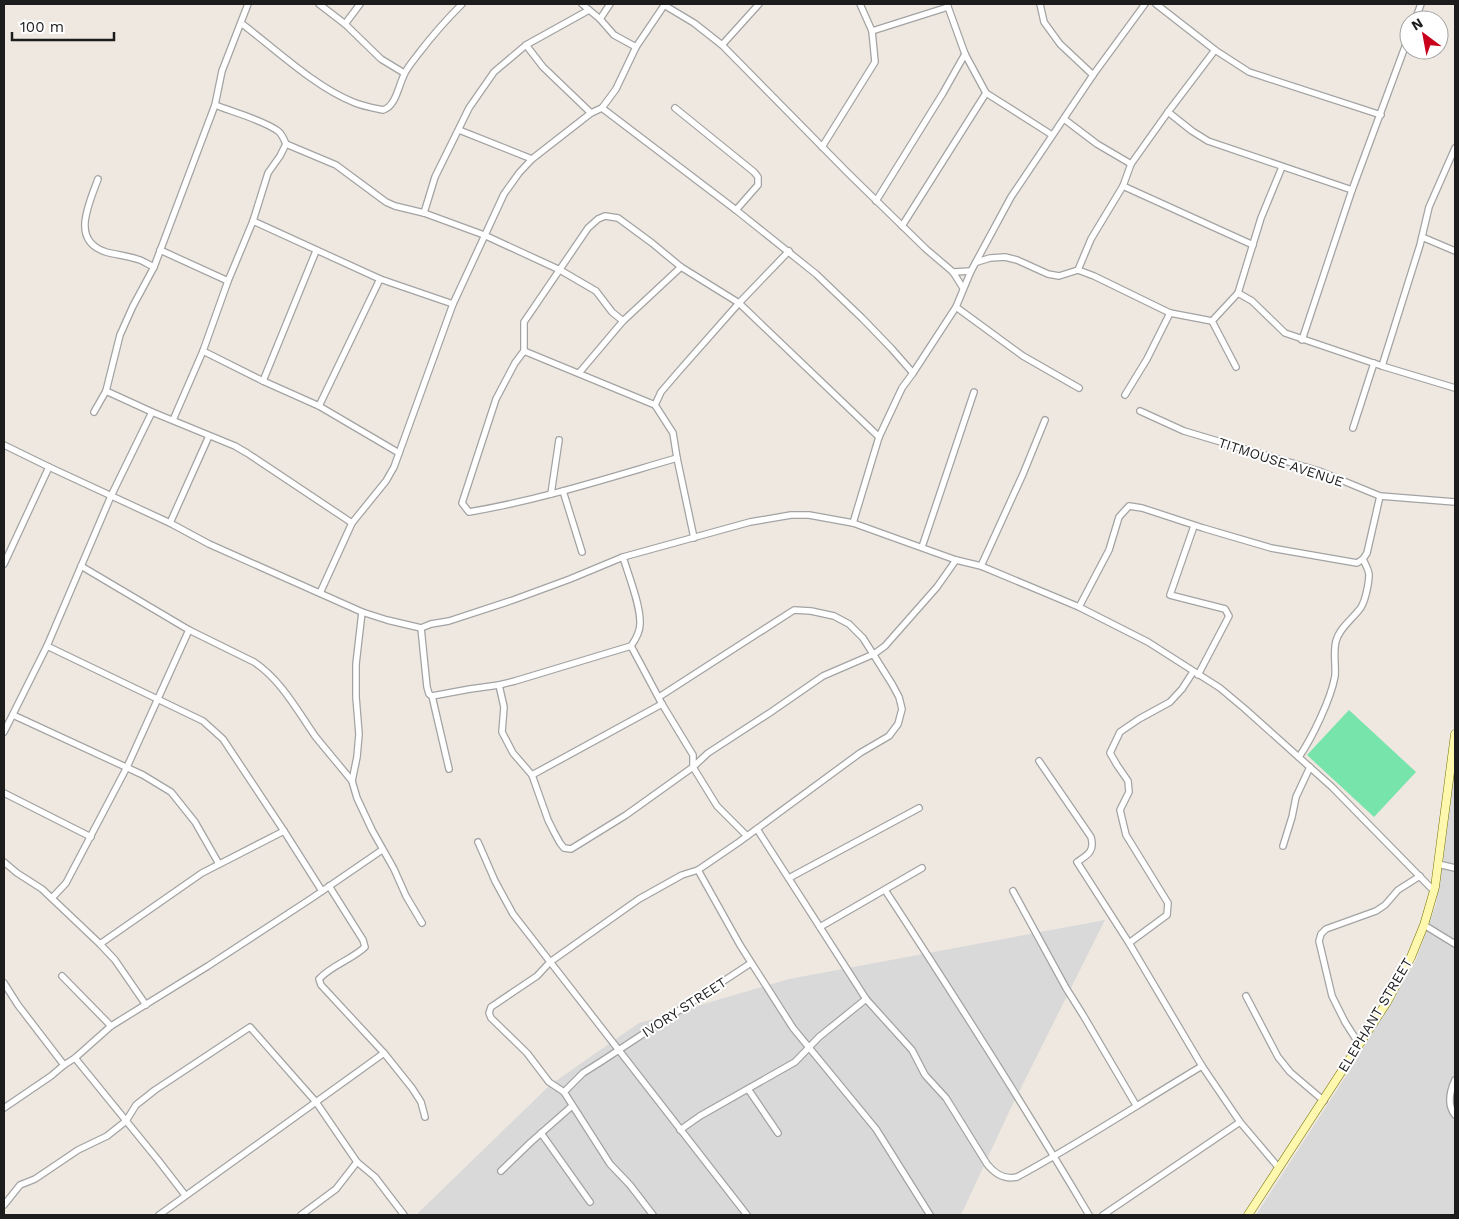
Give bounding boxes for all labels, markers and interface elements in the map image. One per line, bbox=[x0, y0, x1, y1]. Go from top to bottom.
scale bar bbox=[12, 10, 115, 42]
north arrow bbox=[1399, 10, 1449, 60]
text: N bbox=[1408, 14, 1426, 34]
text: 100 m bbox=[20, 18, 64, 36]
street label: TITMOUSE AVENUE bbox=[1216, 434, 1346, 490]
street label: ELEPHANT STREET bbox=[1335, 955, 1416, 1075]
street label: IVORY STREET bbox=[639, 974, 730, 1040]

